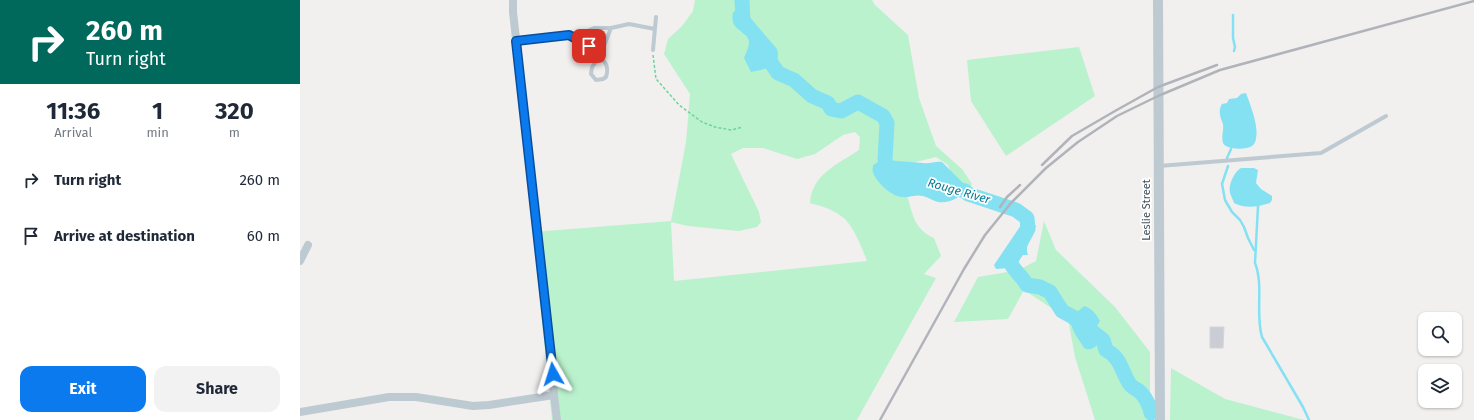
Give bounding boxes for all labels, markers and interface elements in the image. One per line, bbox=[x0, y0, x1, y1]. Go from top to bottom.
text: 260 m bbox=[86, 14, 163, 47]
icon: right bbox=[20, 16, 72, 68]
pin bbox=[572, 29, 606, 63]
icon: arrive bbox=[578, 35, 600, 57]
text: Turn right bbox=[86, 48, 166, 70]
text: 11:36 bbox=[46, 97, 100, 125]
text: 1 bbox=[152, 97, 163, 125]
text: 320 bbox=[215, 97, 254, 125]
text: Arrival bbox=[54, 125, 92, 140]
text: min bbox=[146, 125, 169, 140]
text: m bbox=[229, 125, 240, 140]
icon: right bbox=[20, 169, 42, 191]
text: Turn right bbox=[54, 171, 121, 189]
text: 260 m bbox=[239, 171, 280, 189]
water label: Rouge River bbox=[926, 175, 992, 207]
street label: Leslie Street bbox=[1140, 179, 1153, 241]
icon: arrive bbox=[20, 225, 42, 247]
text: Arrive at destination bbox=[54, 227, 195, 245]
text: 60 m bbox=[247, 227, 280, 245]
map controls bbox=[1418, 312, 1462, 408]
button: search bbox=[1418, 312, 1462, 356]
position arrow bbox=[532, 353, 574, 395]
button: layers bbox=[1418, 364, 1462, 408]
button: Exit bbox=[20, 366, 146, 412]
button: Share bbox=[154, 366, 280, 412]

